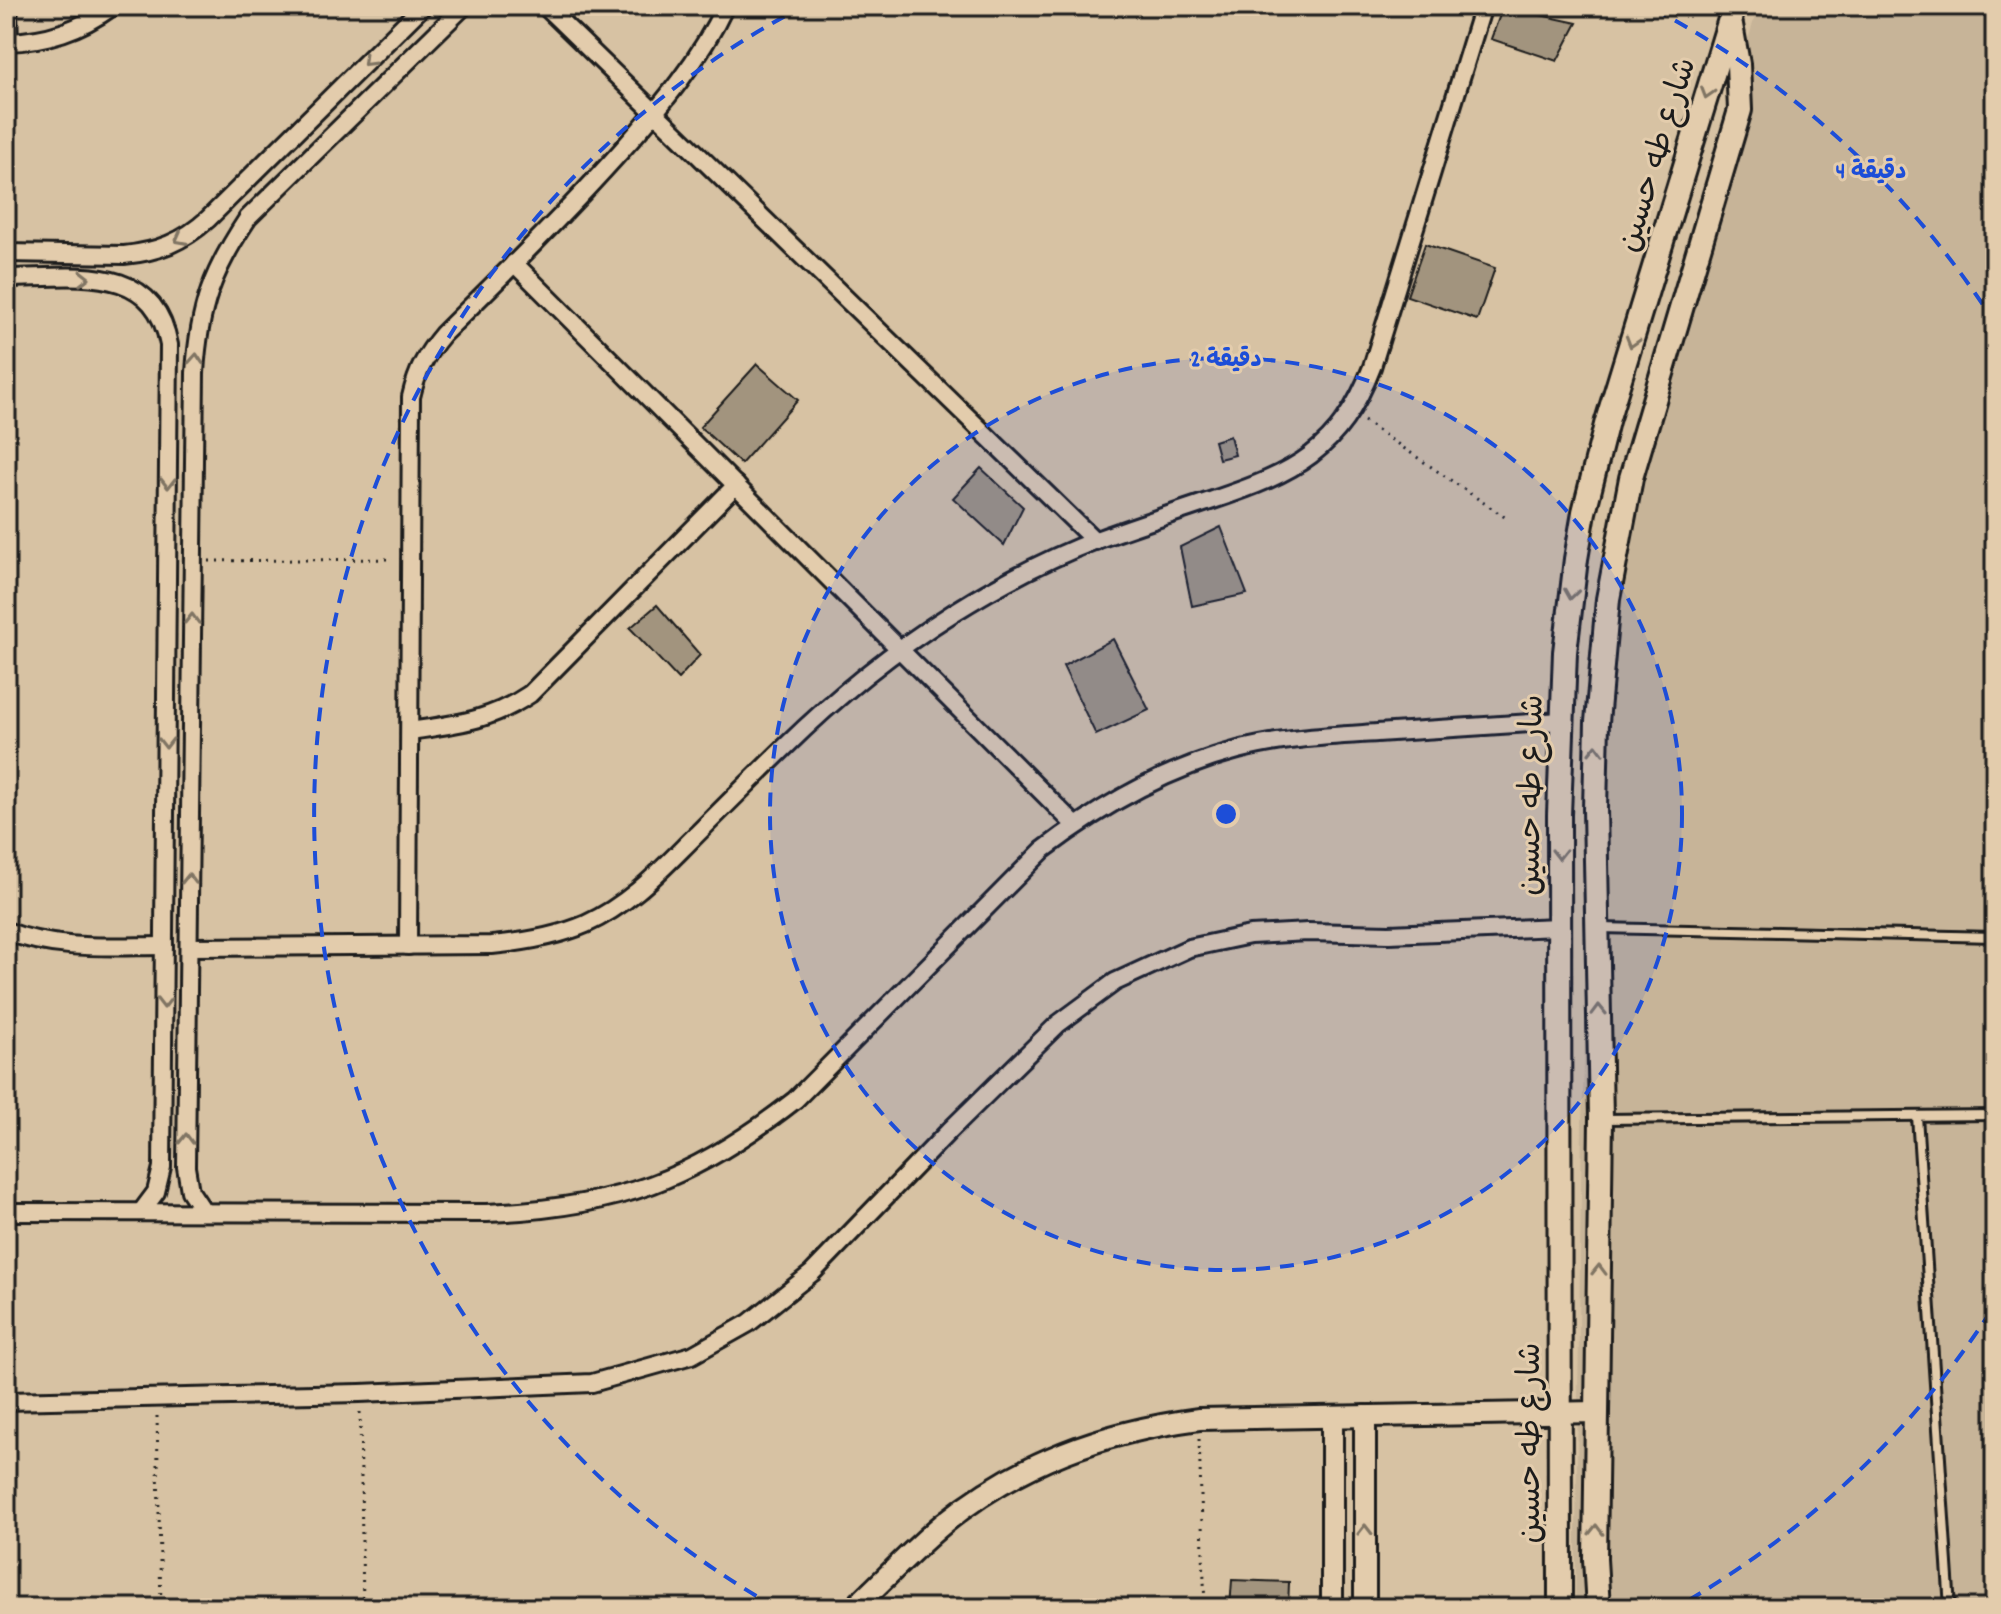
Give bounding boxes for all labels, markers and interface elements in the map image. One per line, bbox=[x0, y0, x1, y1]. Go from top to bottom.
one-way arrow bbox=[363, 52, 377, 66]
street label: شارع طه حسين bbox=[1608, 53, 1711, 258]
one-way arrow bbox=[1700, 86, 1716, 100]
text: 4 دقيقة bbox=[1836, 156, 1906, 190]
one-way arrow bbox=[174, 230, 188, 245]
one-way arrow bbox=[78, 269, 91, 287]
one-way arrow bbox=[1625, 334, 1641, 348]
text: 2 دقيقة bbox=[1190, 344, 1262, 378]
one-way arrow bbox=[187, 352, 204, 365]
one-way arrow bbox=[159, 477, 176, 490]
one-way arrow bbox=[1563, 587, 1580, 601]
one-way arrow bbox=[183, 612, 201, 625]
street label: شارع طه حسين bbox=[1509, 694, 1559, 896]
one-way arrow bbox=[157, 737, 174, 750]
one-way arrow bbox=[1587, 743, 1605, 756]
centre of rings bbox=[1212, 800, 1240, 828]
one-way arrow bbox=[1550, 848, 1568, 861]
one-way arrow bbox=[180, 872, 198, 885]
one-way arrow bbox=[155, 997, 172, 1010]
one-way arrow bbox=[1590, 1003, 1608, 1016]
one-way arrow bbox=[178, 1132, 195, 1145]
one-way arrow bbox=[1590, 1263, 1608, 1276]
street label: شارع طه حسين bbox=[1510, 1342, 1556, 1544]
one-way arrow bbox=[1356, 1523, 1374, 1536]
one-way arrow bbox=[1587, 1523, 1605, 1536]

